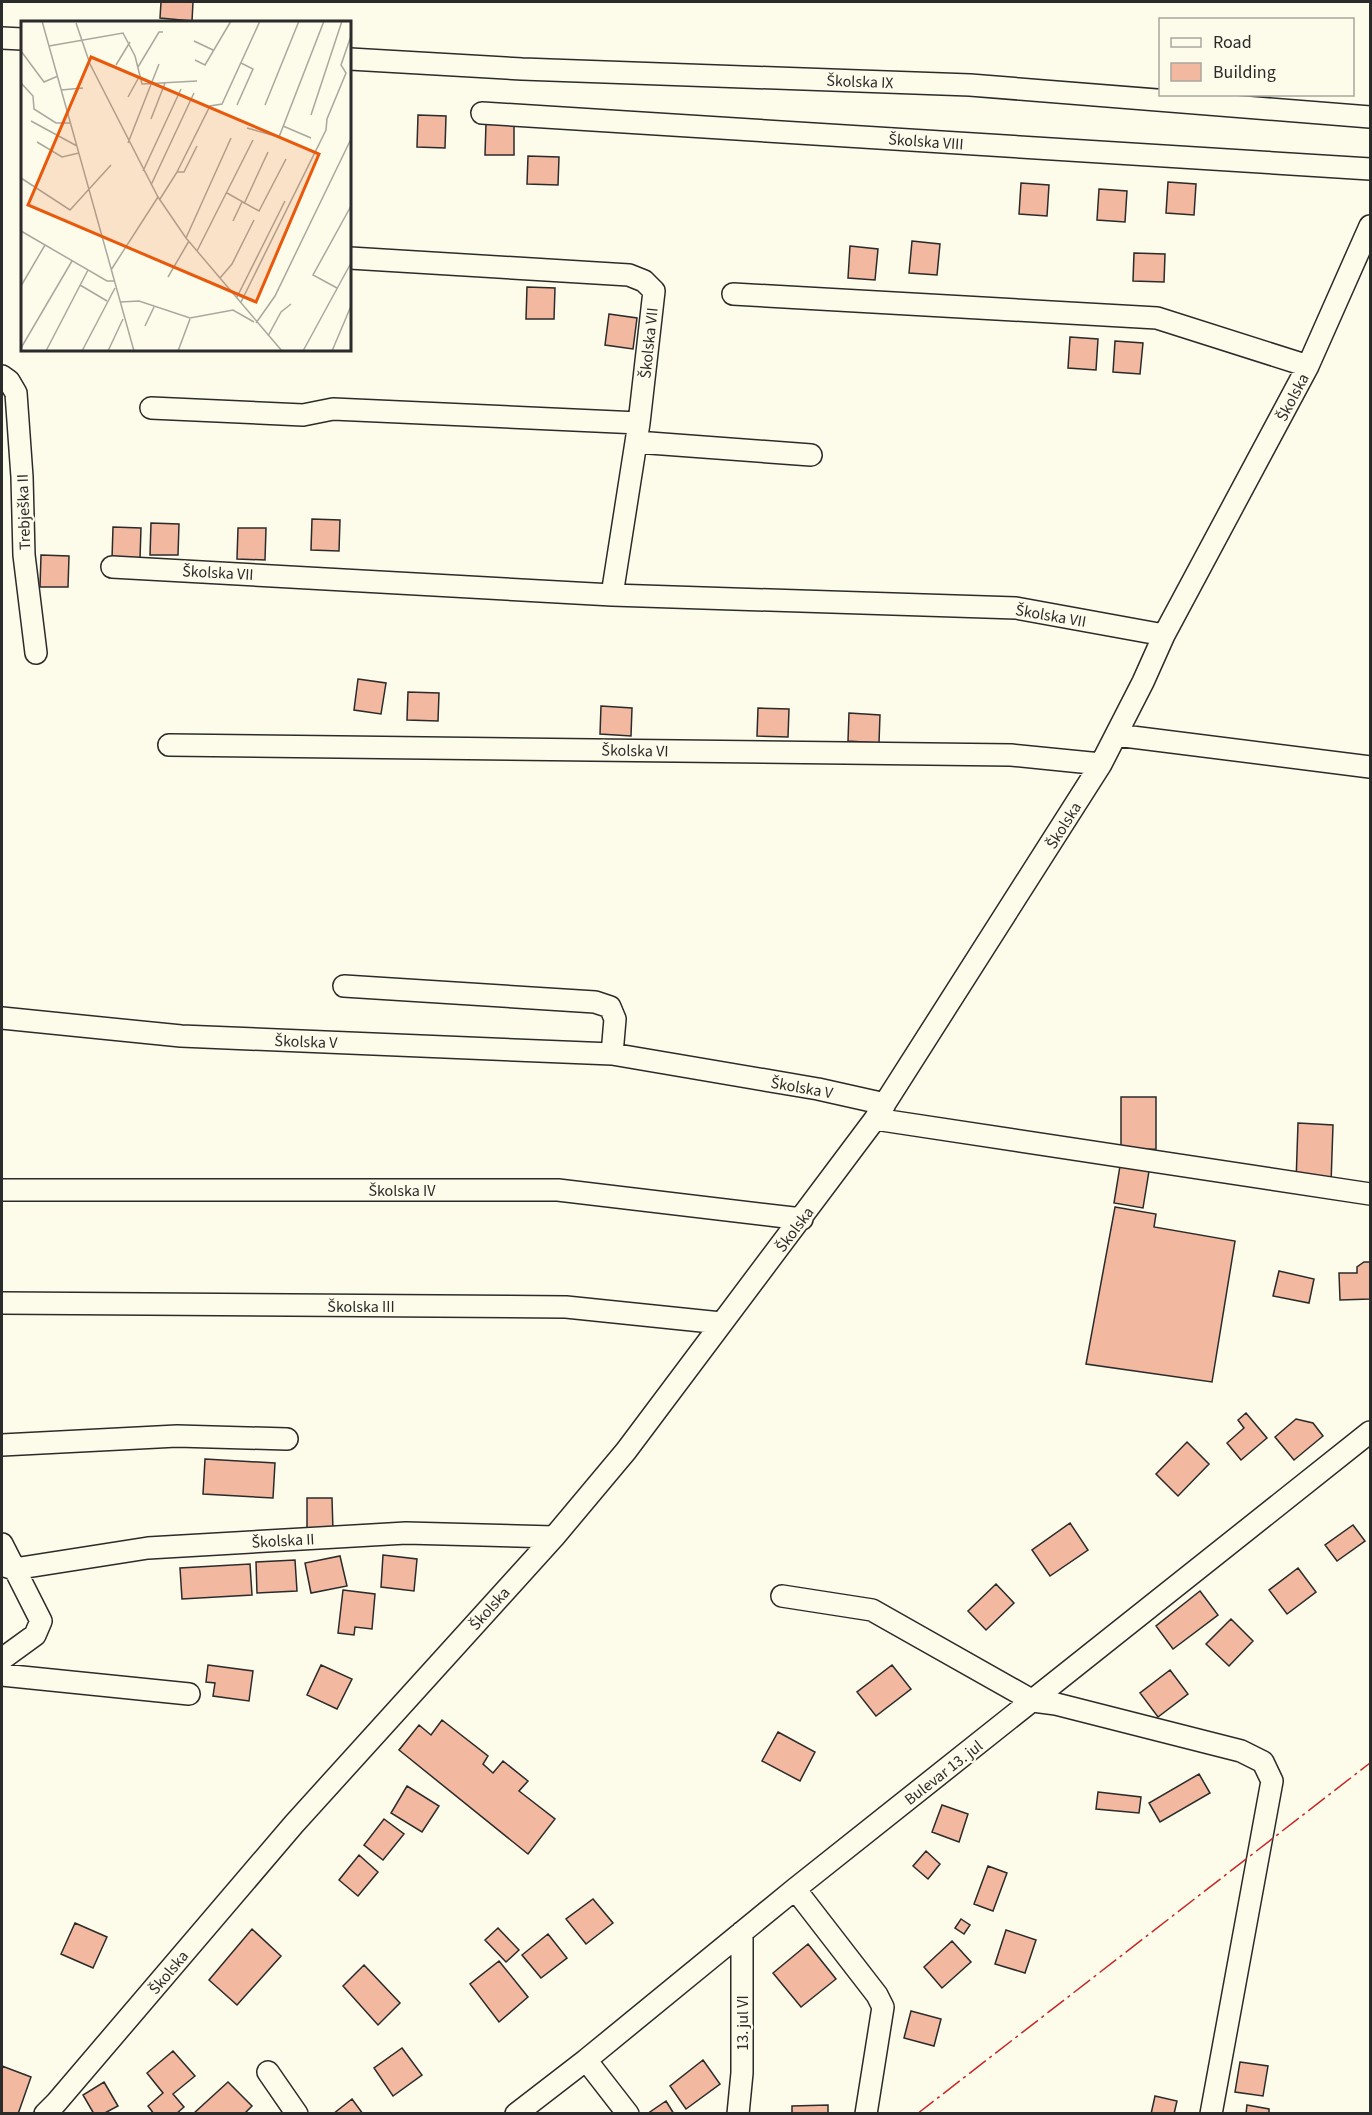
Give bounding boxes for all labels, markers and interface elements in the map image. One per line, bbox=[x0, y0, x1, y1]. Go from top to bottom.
legend bbox=[1159, 18, 1354, 96]
inset map bbox=[21, 21, 351, 351]
text: Road bbox=[1213, 30, 1252, 55]
text: Building bbox=[1213, 60, 1276, 85]
street label: Školska IX bbox=[826, 70, 894, 94]
street label: Školska VIII bbox=[887, 128, 964, 156]
street label: Školska VII bbox=[634, 306, 664, 380]
street label: Školska bbox=[1271, 370, 1315, 425]
street label: Trebješka II bbox=[12, 474, 36, 550]
street label: Školska VII bbox=[182, 560, 254, 586]
street label: Školska VII bbox=[1014, 599, 1088, 633]
street label: Školska VI bbox=[601, 739, 669, 763]
street label: Školska bbox=[1041, 798, 1087, 853]
street label: Školska V bbox=[274, 1030, 339, 1054]
street label: Školska V bbox=[769, 1072, 835, 1104]
street label: Školska IV bbox=[368, 1180, 436, 1202]
street label: Školska bbox=[771, 1202, 819, 1257]
street label: Školska III bbox=[327, 1296, 395, 1318]
street label: Školska II bbox=[251, 1528, 315, 1554]
street label: Školska bbox=[464, 1582, 515, 1635]
street label: Bulevar 13. jul bbox=[900, 1735, 987, 1810]
street label: Školska bbox=[144, 1946, 194, 1999]
street label: 13. jul VI bbox=[732, 1995, 754, 2051]

